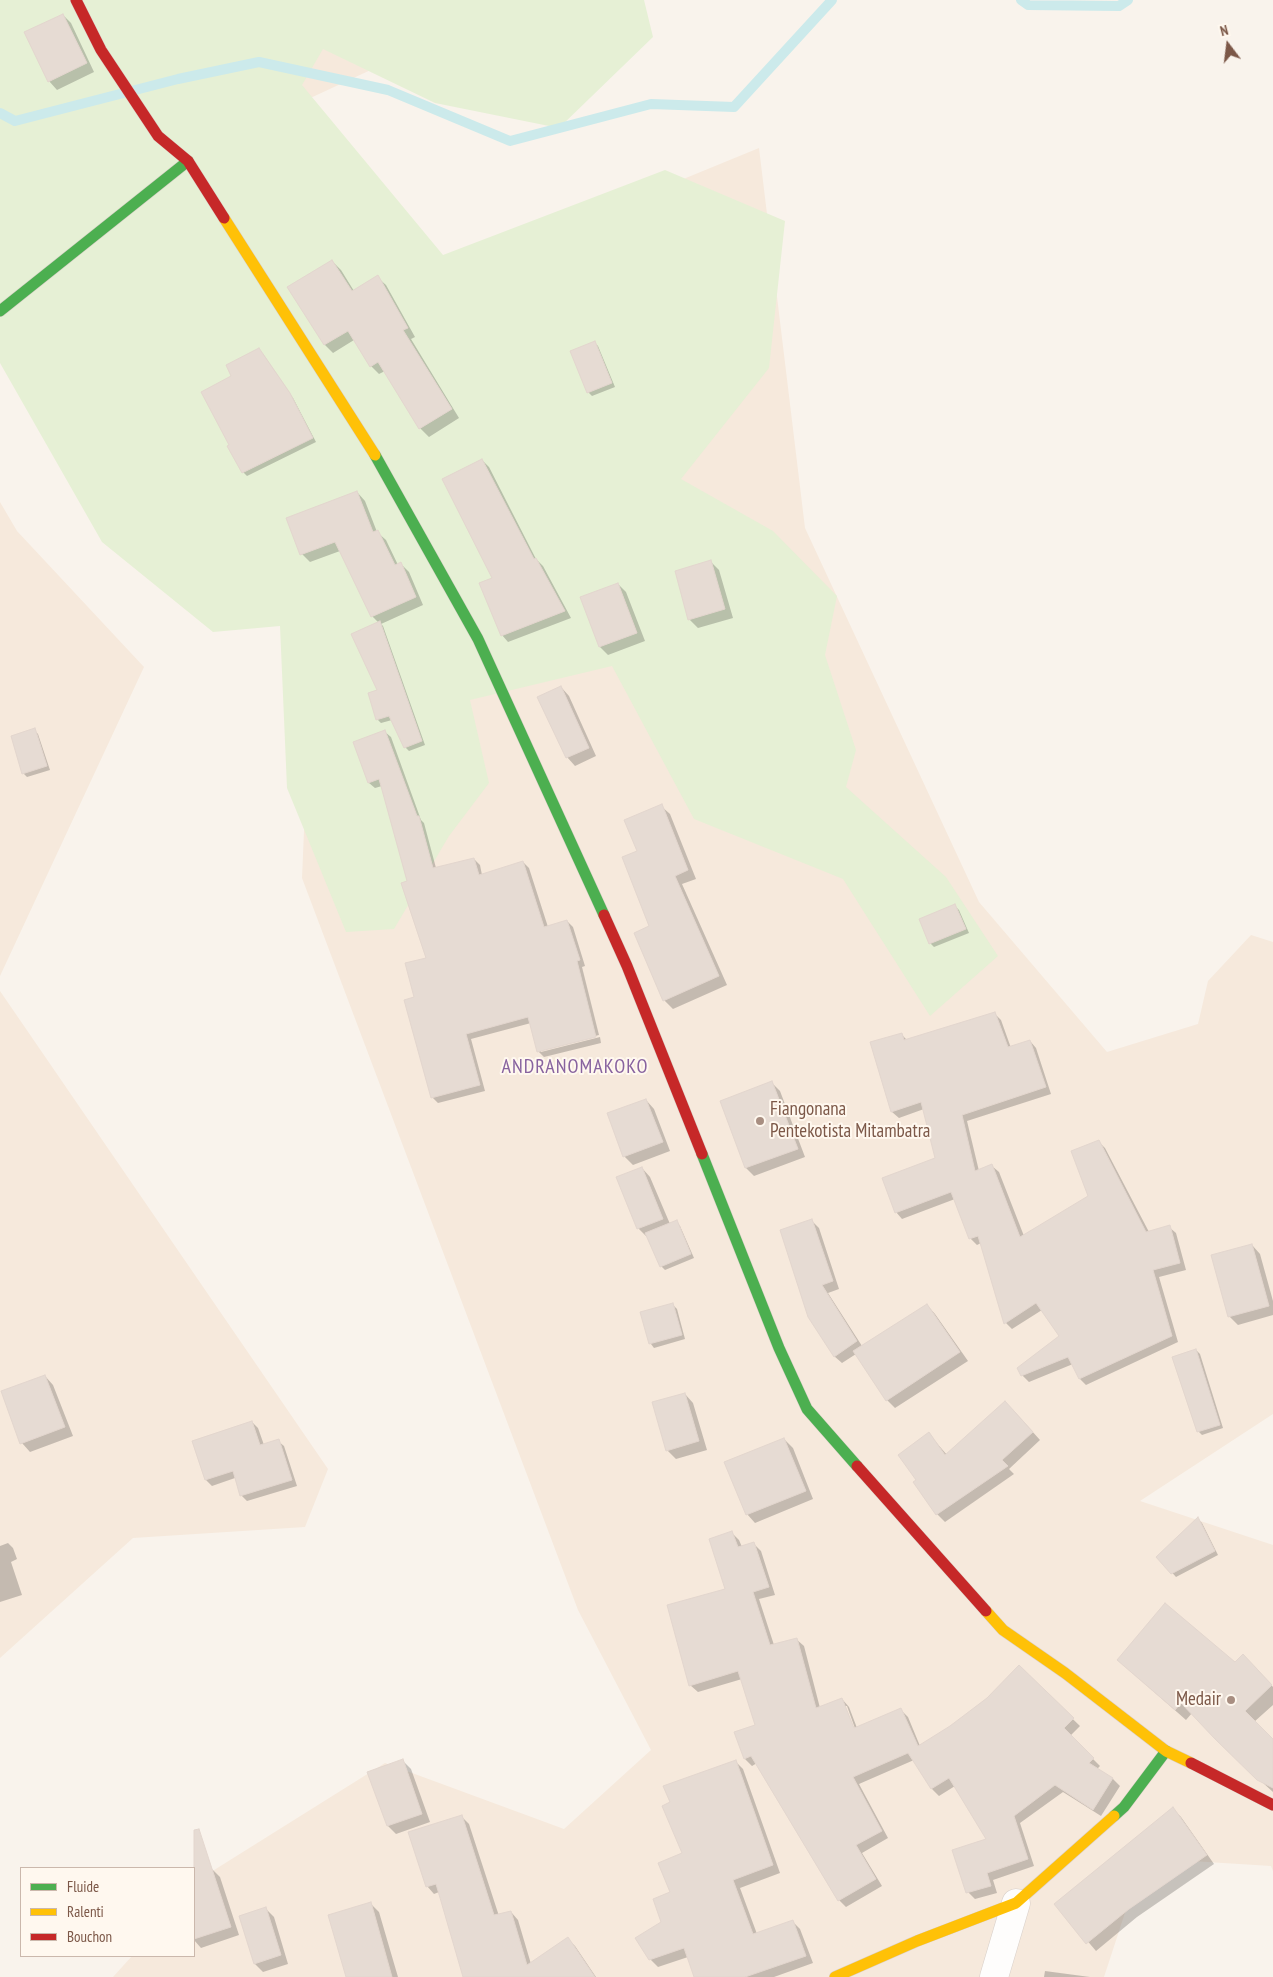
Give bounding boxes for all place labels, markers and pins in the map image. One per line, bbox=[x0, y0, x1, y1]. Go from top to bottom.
place label: Fiangonana Pentekotista Mitambatra bbox=[770, 1099, 930, 1143]
marker: Fiangonana Pentekotista Mitambatra bbox=[754, 1115, 766, 1127]
place label: Medair bbox=[1176, 1689, 1221, 1711]
marker: Medair bbox=[1225, 1694, 1237, 1706]

